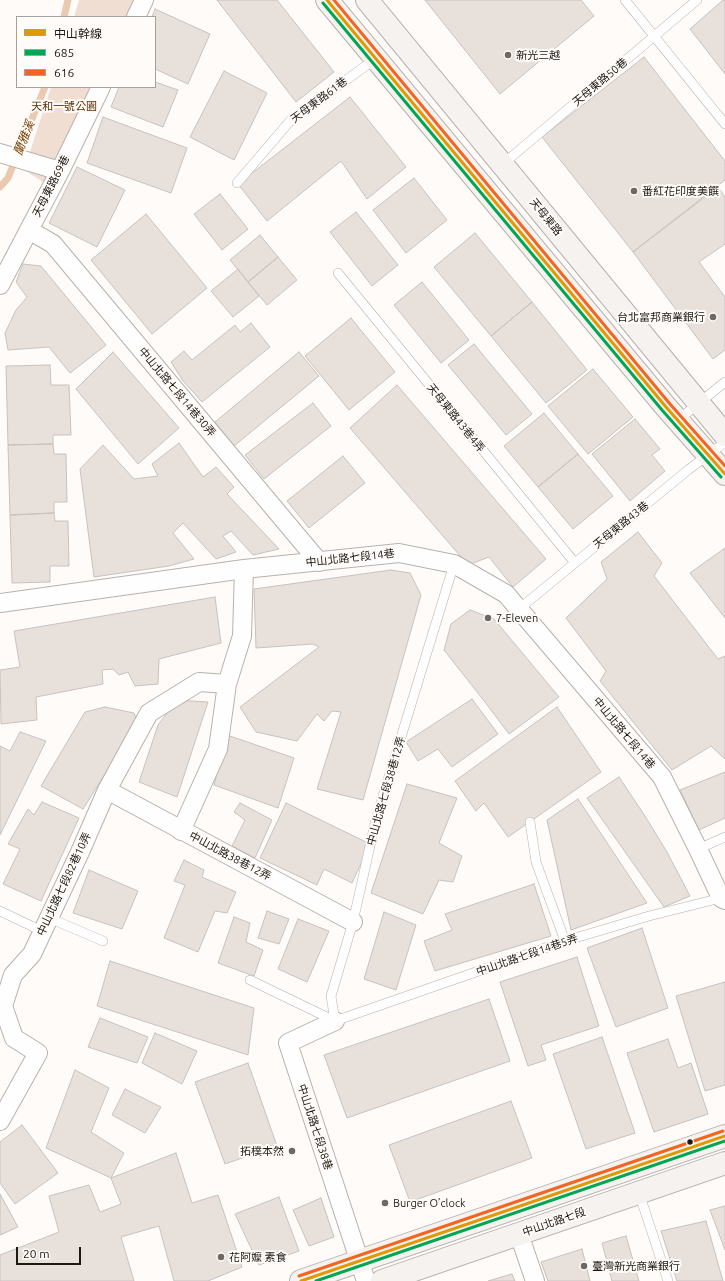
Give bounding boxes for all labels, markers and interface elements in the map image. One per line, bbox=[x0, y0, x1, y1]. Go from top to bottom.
legend bbox=[16, 16, 156, 88]
text: 中山幹線 bbox=[54, 27, 102, 40]
text: 685 bbox=[54, 46, 74, 59]
place label: 新光三越 bbox=[516, 48, 560, 62]
marker: 新光三越 bbox=[503, 50, 513, 60]
street label: 天母東路50巷 bbox=[570, 55, 630, 109]
text: 616 bbox=[54, 66, 74, 79]
street label: 天母東路61巷 bbox=[288, 74, 350, 126]
park label: 天和一號公園 bbox=[31, 99, 97, 113]
water label: 蘭雅溪 bbox=[11, 119, 37, 157]
street label: 天母東路69巷 bbox=[30, 153, 72, 219]
place label: 番紅花印度美饌 bbox=[642, 184, 719, 198]
marker: 番紅花印度美饌 bbox=[629, 186, 639, 196]
street label: 天母東路 bbox=[527, 196, 565, 238]
place label: 台北富邦商業銀行 bbox=[617, 310, 705, 324]
marker: 台北富邦商業銀行 bbox=[708, 312, 718, 322]
street label: 中山北路七段14巷30弄 bbox=[136, 345, 218, 439]
street label: 天母東路43巷4弄 bbox=[424, 381, 488, 455]
street label: 天母東路43巷 bbox=[591, 499, 651, 551]
street label: 中山北路七段14巷 bbox=[305, 547, 395, 569]
place label: 7-Eleven bbox=[496, 611, 538, 625]
marker: 7-Eleven bbox=[483, 613, 493, 623]
street label: 中山北路七段14巷 bbox=[590, 695, 658, 771]
street label: 中山北路七段38巷12弄 bbox=[364, 735, 408, 847]
street label: 中山北路38巷12弄 bbox=[187, 829, 273, 883]
street label: 中山北路七段82巷10弄 bbox=[34, 830, 94, 938]
street label: 中山北路七段14巷5弄 bbox=[474, 931, 580, 979]
street label: 中山北路七段38巷 bbox=[295, 1082, 335, 1172]
unlabelled marker bbox=[685, 1137, 695, 1147]
place label: 拓樸本然 bbox=[240, 1144, 284, 1158]
marker: 拓樸本然 bbox=[287, 1146, 297, 1156]
place label: Burger O’clock bbox=[393, 1196, 466, 1210]
marker: Burger O’clock bbox=[380, 1198, 390, 1208]
street label: 中山北路七段 bbox=[521, 1205, 587, 1239]
scale bar bbox=[18, 1239, 83, 1265]
text: 20 m bbox=[23, 1247, 50, 1260]
place label: 花阿嬤 素食 bbox=[229, 1250, 287, 1264]
marker: 花阿嬤 素食 bbox=[216, 1252, 226, 1262]
place label: 臺灣新光商業銀行 bbox=[592, 1259, 680, 1273]
marker: 臺灣新光商業銀行 bbox=[579, 1261, 589, 1271]

